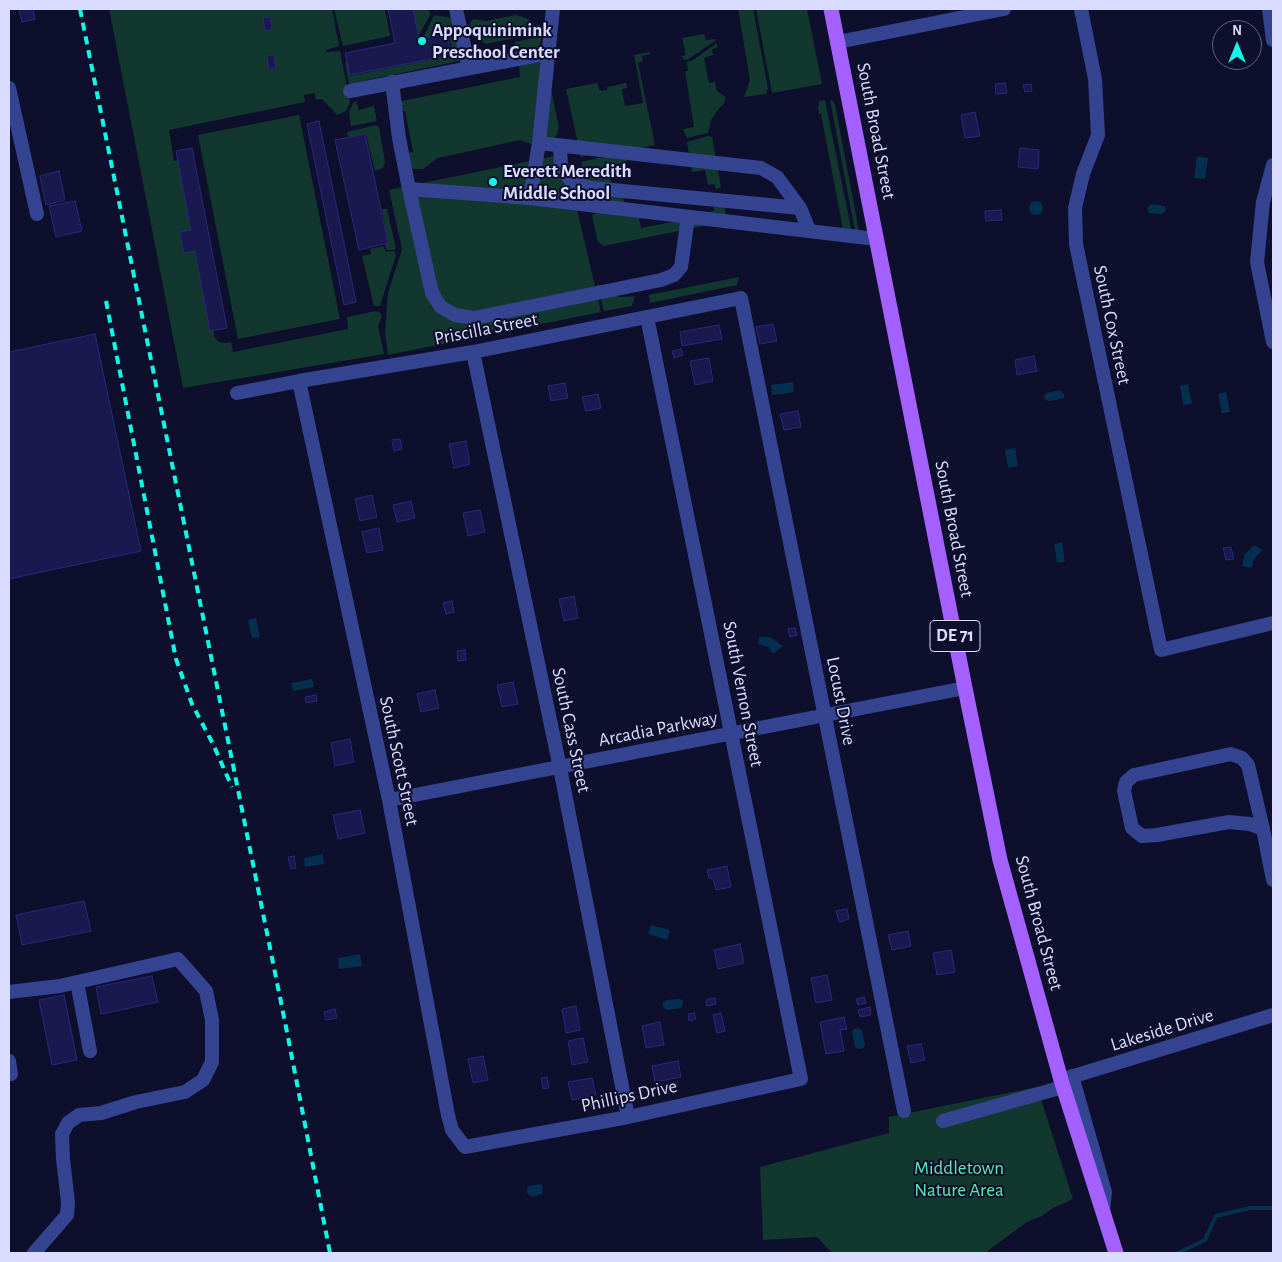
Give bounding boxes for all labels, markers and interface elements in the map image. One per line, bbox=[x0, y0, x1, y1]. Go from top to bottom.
place label: Appoquinimink Preschool Center bbox=[432, 19, 560, 63]
north arrow bbox=[1212, 20, 1262, 70]
text: N bbox=[1232, 24, 1242, 38]
marker: Appoquinimink Preschool Center bbox=[416, 35, 428, 47]
street label: South Broad Street bbox=[852, 61, 900, 201]
place label: Everett Meredith Middle School bbox=[503, 160, 632, 204]
marker: Everett Meredith Middle School bbox=[487, 176, 499, 188]
street label: South Cox Street bbox=[1088, 263, 1136, 387]
street label: Priscilla Street bbox=[432, 308, 540, 350]
street label: South Broad Street bbox=[930, 459, 978, 599]
street label: South Vernon Street bbox=[718, 619, 768, 769]
road number: DE 71 bbox=[930, 620, 980, 652]
street label: Locust Drive bbox=[821, 655, 861, 747]
street label: South Cass Street bbox=[547, 665, 595, 795]
street label: South Scott Street bbox=[374, 694, 424, 828]
street label: Arcadia Parkway bbox=[596, 706, 720, 752]
street label: South Broad Street bbox=[1010, 853, 1068, 993]
street label: Lakeside Drive bbox=[1108, 1004, 1216, 1056]
street label: Phillips Drive bbox=[579, 1075, 679, 1117]
park label: Middletown Nature Area bbox=[914, 1157, 1004, 1201]

